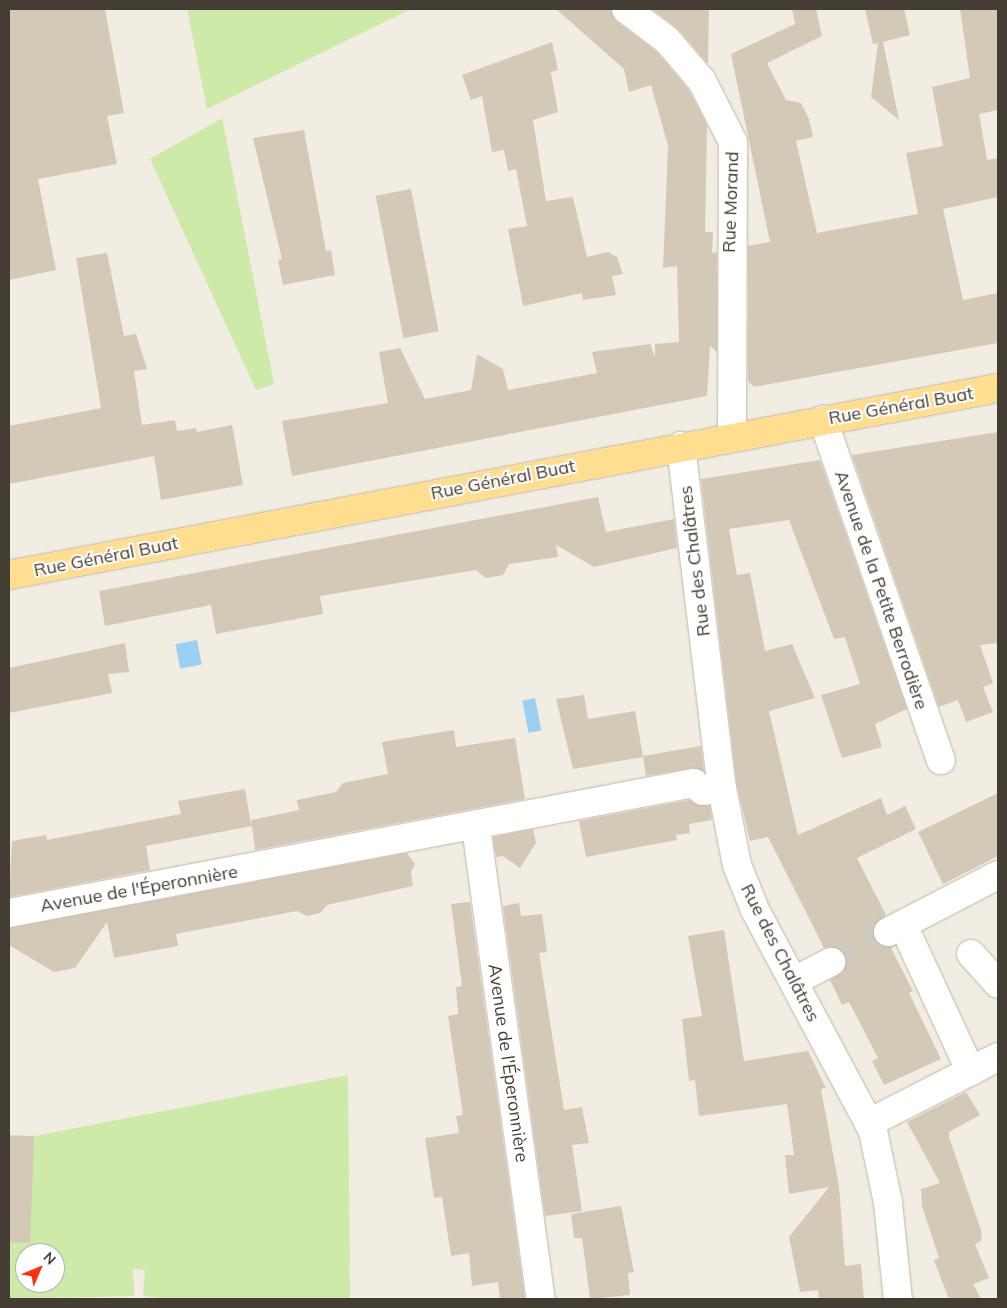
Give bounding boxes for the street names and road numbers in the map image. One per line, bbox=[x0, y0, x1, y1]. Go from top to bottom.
street label: Rue Morand bbox=[718, 151, 744, 253]
street label: Rue Général Buat bbox=[827, 383, 975, 429]
street label: Rue Général Buat bbox=[429, 455, 577, 505]
street label: Avenue de la Petite Berrodière bbox=[830, 468, 932, 712]
street label: Rue des Chalâtres bbox=[675, 484, 715, 638]
street label: Rue Général Buat bbox=[32, 532, 180, 582]
street label: Avenue de l'Éperonnière bbox=[39, 861, 239, 917]
street label: Rue des Chalâtres bbox=[736, 880, 824, 1026]
street label: Avenue de l'Éperonnière bbox=[483, 962, 533, 1164]

